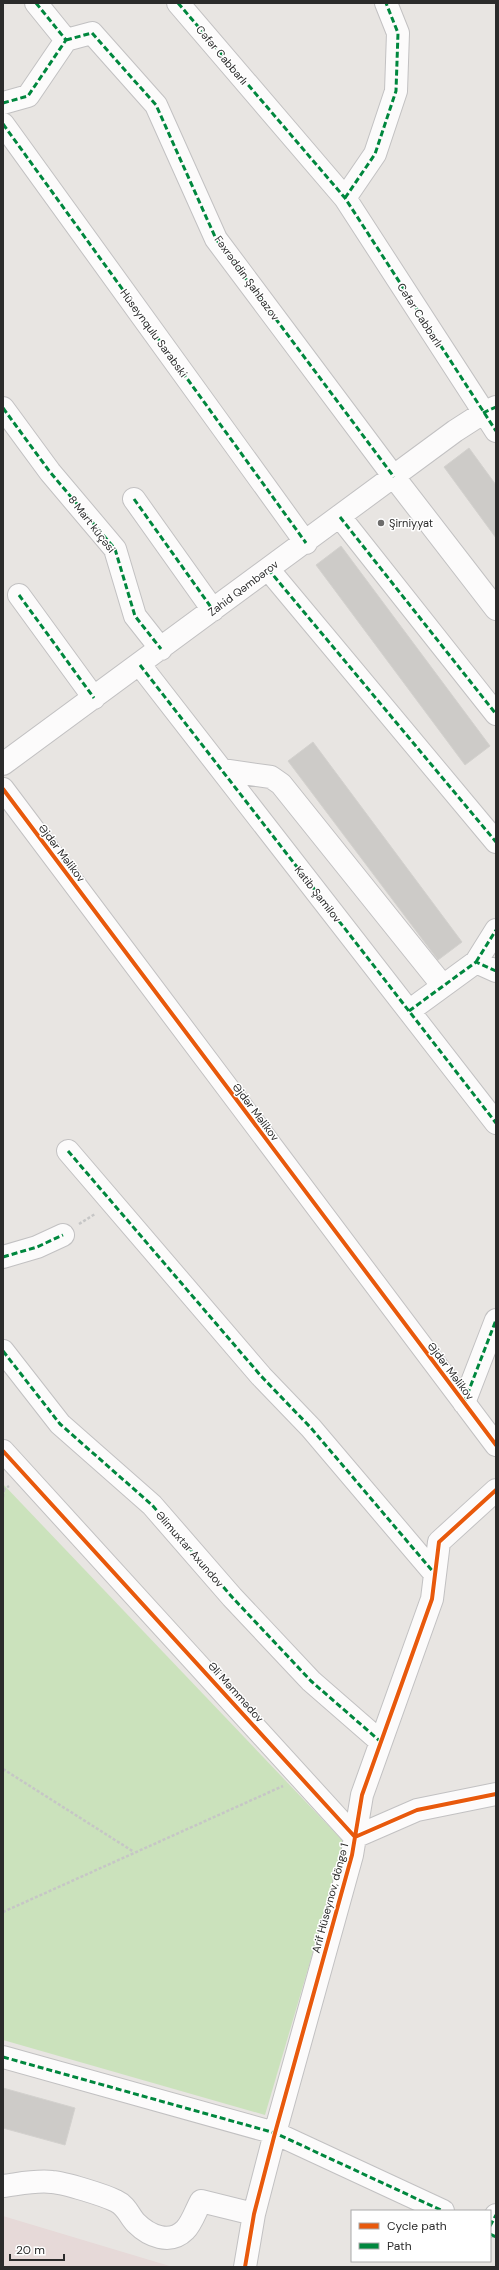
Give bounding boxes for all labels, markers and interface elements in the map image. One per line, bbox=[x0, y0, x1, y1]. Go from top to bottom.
street label: Cəfər Cabbarlı bbox=[193, 22, 251, 88]
street label: Fəxrəddin Şahbazov bbox=[211, 233, 283, 323]
street label: Cəfər Cabbarlı bbox=[394, 280, 446, 350]
street label: Hüseynqulu Sarabski bbox=[117, 286, 191, 380]
street label: 8 Mart küçəsi bbox=[65, 493, 119, 555]
place label: Şirniyyat bbox=[389, 516, 433, 530]
marker: Şirniyyat bbox=[376, 518, 386, 528]
street label: Zahid Qəmbərov bbox=[205, 557, 281, 619]
street label: Əjdər Məlikov bbox=[36, 821, 88, 885]
street label: Katib Şamilov bbox=[292, 863, 345, 925]
street label: Əjdər Məlikov bbox=[230, 1080, 282, 1144]
street label: Əjdər Məlikov bbox=[425, 1339, 477, 1403]
street label: Əlimuxtar Axundov bbox=[153, 1508, 227, 1590]
street label: Əli Məmmədov bbox=[205, 1659, 267, 1725]
street label: Arif Hüseynov, döngə 1 bbox=[309, 1842, 351, 1954]
legend bbox=[351, 2210, 491, 2262]
text: Cycle path bbox=[387, 2218, 447, 2234]
scale bar bbox=[10, 2236, 64, 2262]
text: Path bbox=[387, 2238, 412, 2254]
text: 20 m bbox=[16, 2242, 45, 2258]

